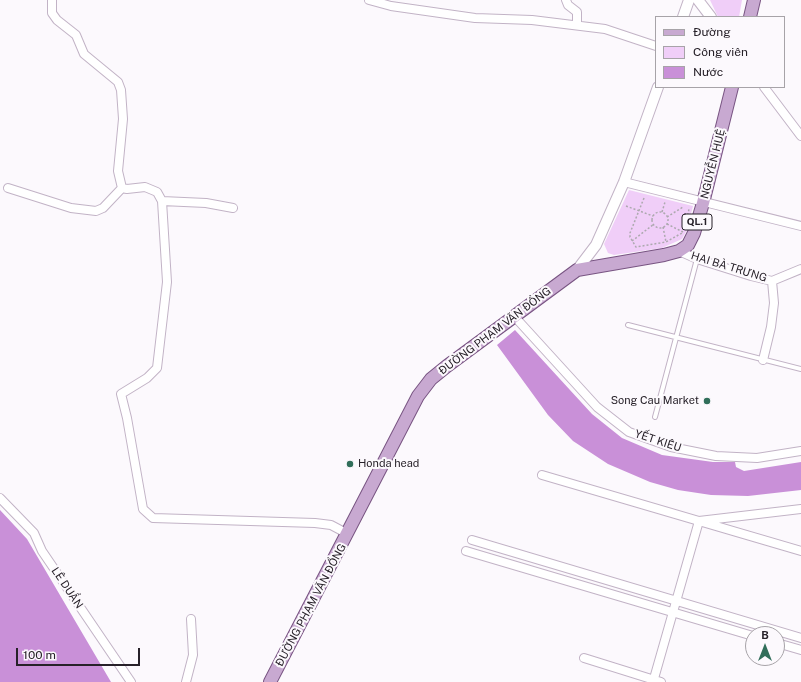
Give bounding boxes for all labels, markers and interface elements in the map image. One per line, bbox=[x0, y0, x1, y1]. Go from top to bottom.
legend bbox=[655, 16, 785, 88]
text: Đường bbox=[693, 25, 731, 39]
text: Công viên bbox=[693, 45, 748, 59]
text: Nước bbox=[693, 65, 723, 79]
street label: NGUYỄN HUỆ bbox=[698, 128, 728, 200]
road number: QL.1 bbox=[682, 214, 712, 230]
street label: HAI BÀ TRƯNG bbox=[689, 249, 769, 285]
street label: ĐƯỜNG PHẠM VĂN ĐỒNG bbox=[436, 284, 554, 378]
place label: Song Cau Market bbox=[611, 394, 699, 408]
marker: Song Cau Market bbox=[702, 396, 712, 406]
street label: YẾT KIÊU bbox=[633, 427, 683, 455]
place label: Honda head bbox=[358, 457, 419, 471]
marker: Honda head bbox=[345, 459, 355, 469]
street label: ĐƯỜNG PHẠM VĂN ĐỒNG bbox=[273, 541, 349, 669]
street label: LÊ DUẨN bbox=[48, 565, 86, 611]
north arrow bbox=[745, 626, 785, 666]
text: B bbox=[761, 629, 769, 641]
scale bar bbox=[18, 640, 142, 666]
text: 100 m bbox=[23, 648, 56, 662]

